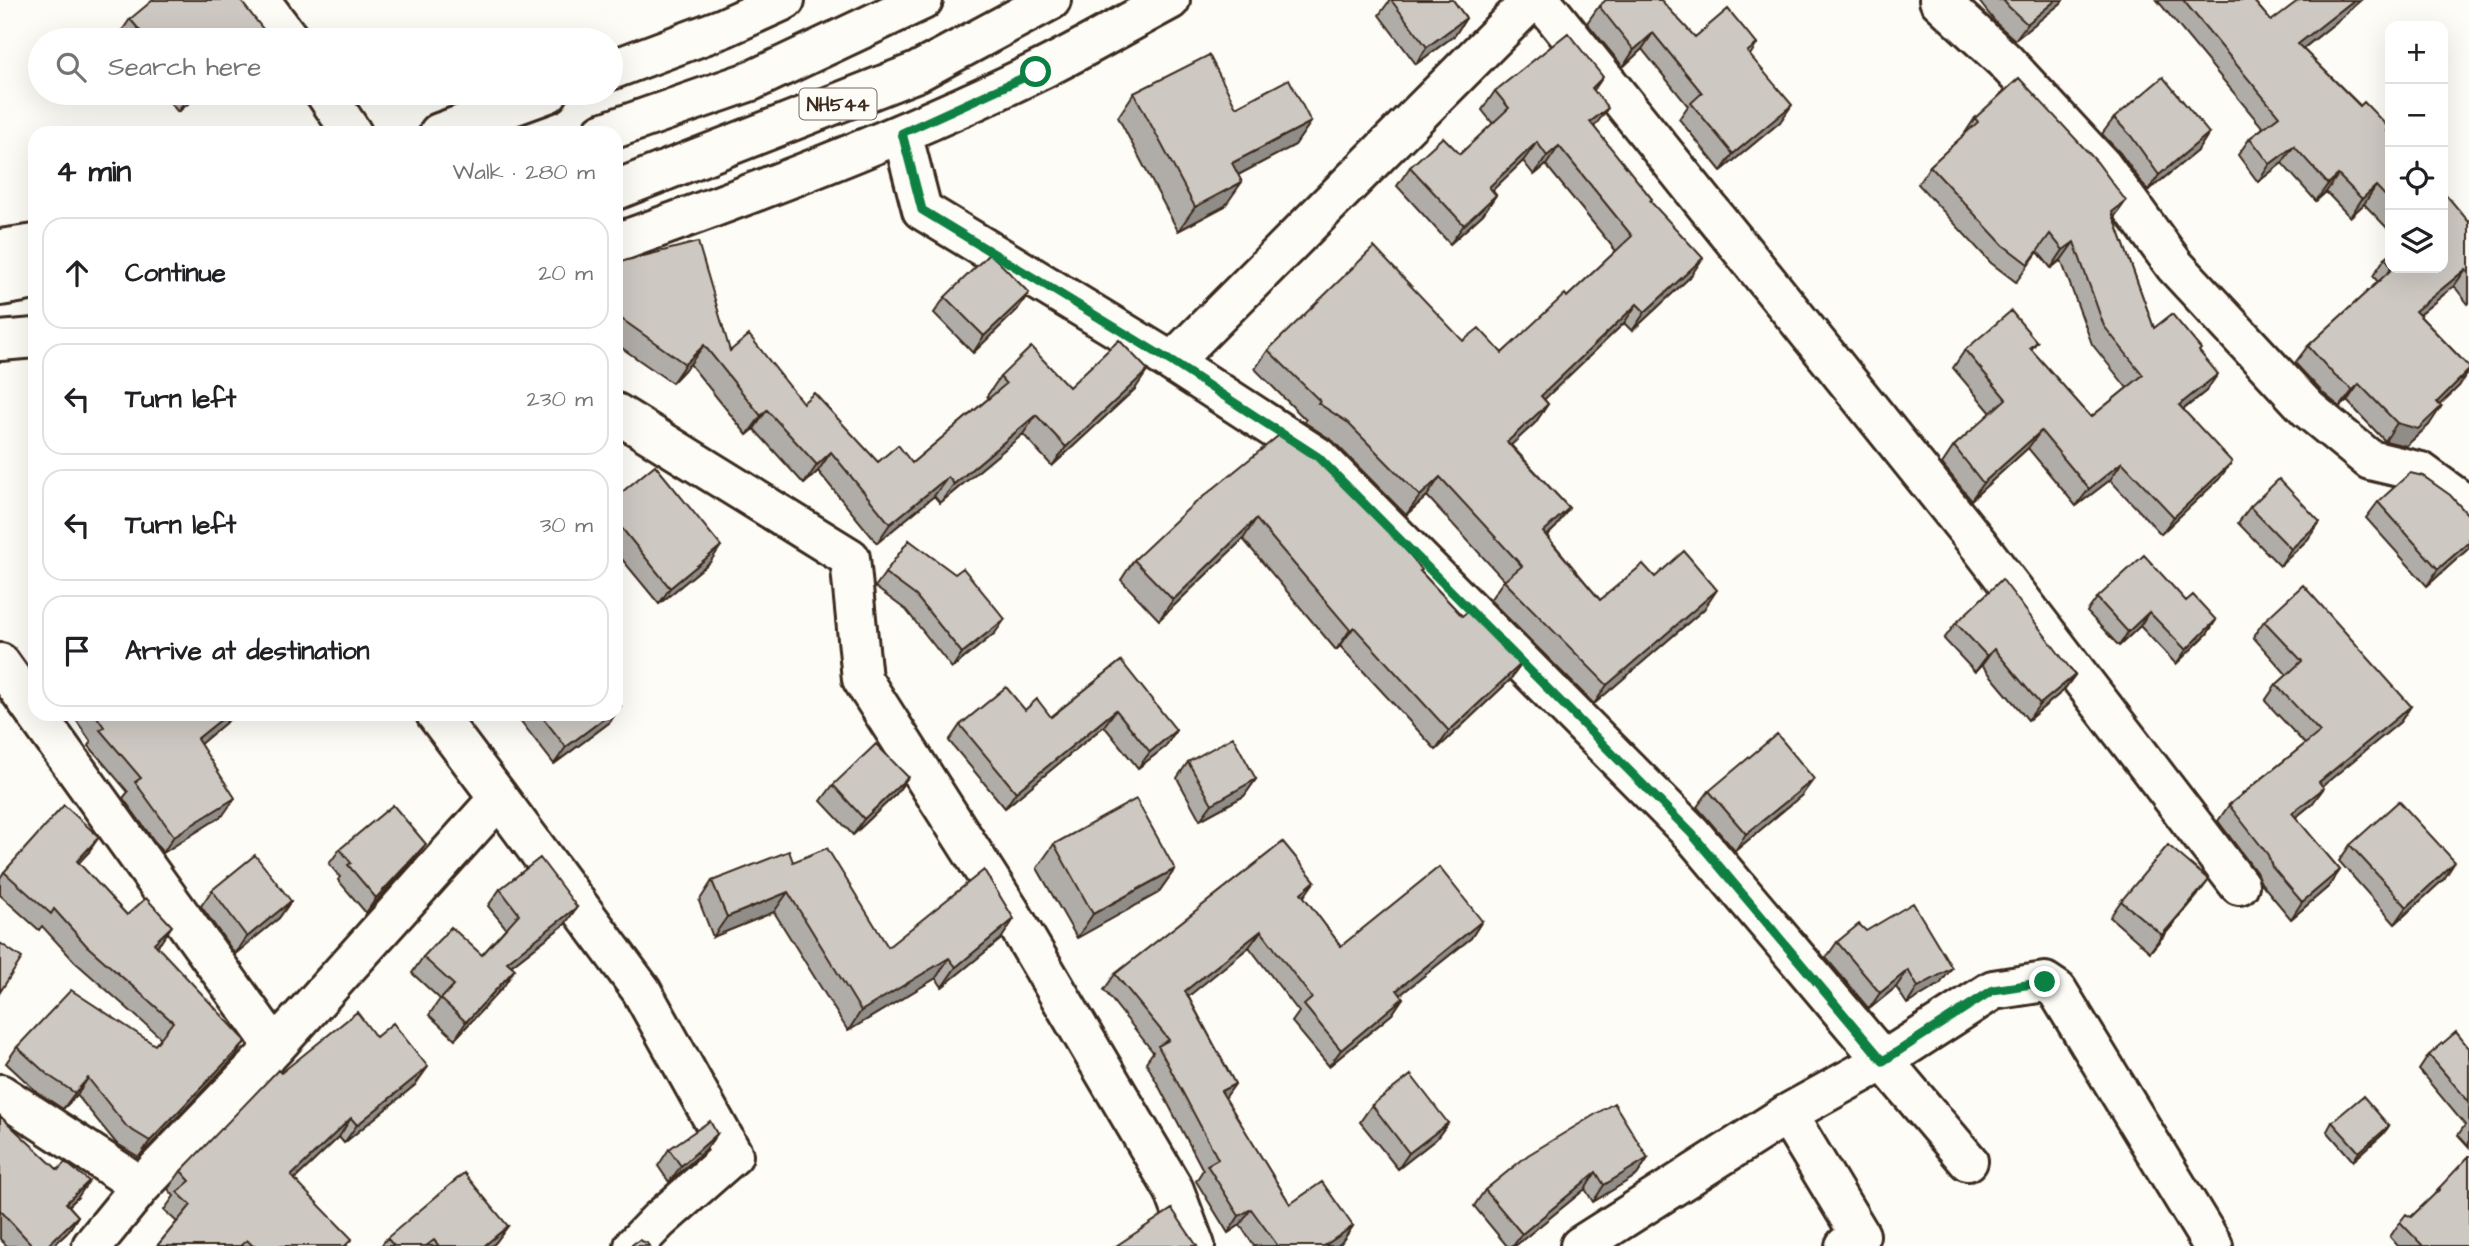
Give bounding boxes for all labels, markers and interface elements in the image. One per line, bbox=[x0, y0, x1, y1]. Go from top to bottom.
map controls bbox=[2385, 21, 2448, 273]
button: + bbox=[2385, 21, 2448, 84]
search box bbox=[28, 28, 623, 105]
icon: search bbox=[52, 48, 90, 86]
text: Search here bbox=[108, 49, 261, 85]
route start bbox=[1020, 56, 1051, 87]
button: − bbox=[2385, 84, 2448, 147]
road number: NH544 bbox=[800, 88, 876, 120]
button: locate bbox=[2385, 147, 2448, 210]
text: 4 min bbox=[56, 151, 131, 193]
text: Walk · 280 m bbox=[453, 156, 595, 188]
button: layers bbox=[2385, 210, 2448, 273]
icon: ahead bbox=[58, 254, 96, 292]
text: Continue bbox=[125, 255, 226, 291]
text: 20 m bbox=[538, 257, 593, 289]
icon: left bbox=[58, 380, 96, 418]
text: Turn left bbox=[125, 381, 236, 417]
text: 230 m bbox=[527, 383, 593, 415]
icon: left bbox=[58, 506, 96, 544]
text: Turn left bbox=[125, 507, 236, 543]
text: 30 m bbox=[540, 509, 593, 541]
icon: arrive bbox=[58, 632, 96, 670]
text: Arrive at destination bbox=[125, 633, 370, 669]
route end bbox=[2029, 966, 2060, 997]

